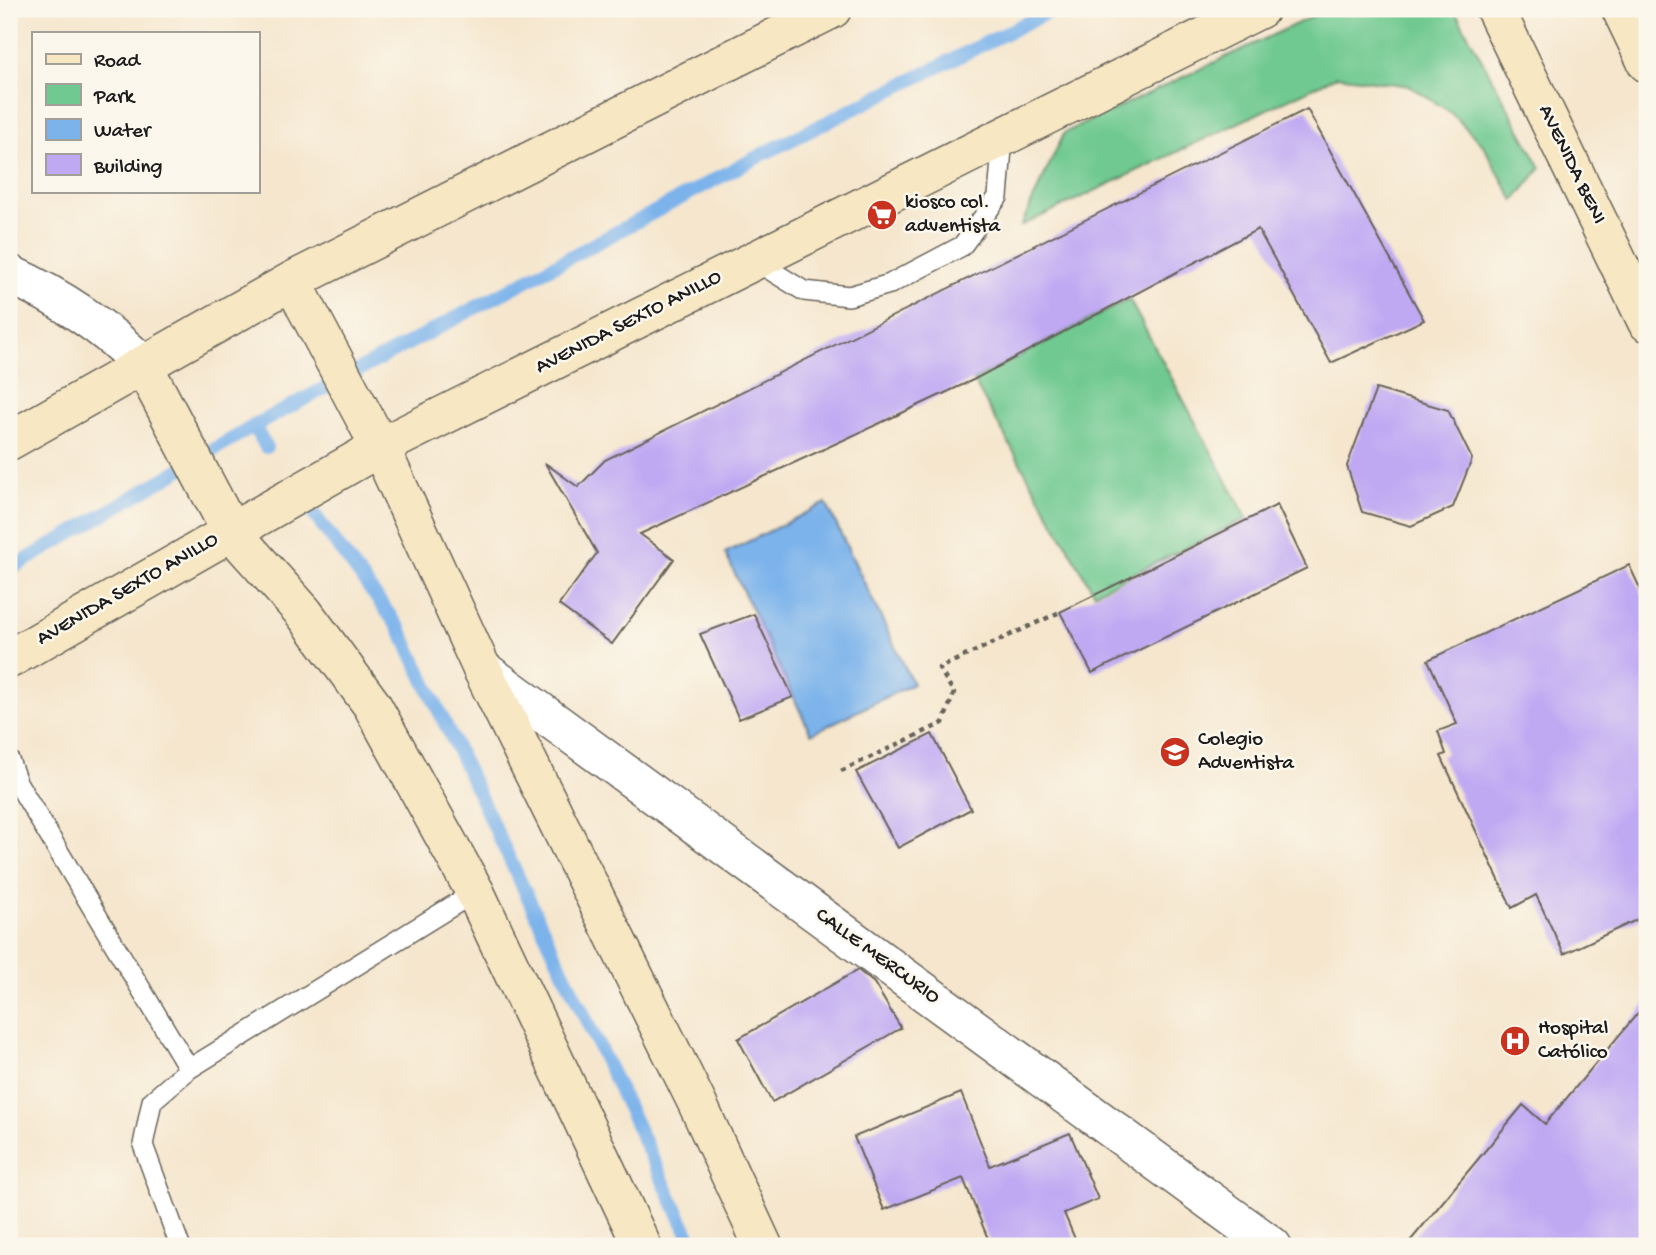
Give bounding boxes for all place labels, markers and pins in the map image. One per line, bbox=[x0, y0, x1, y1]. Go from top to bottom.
place label: kiosco col. adventista bbox=[905, 191, 1001, 240]
supermarket icon: kiosco col. adventista bbox=[865, 198, 899, 232]
place label: Colegio Adventista bbox=[1198, 728, 1295, 777]
school or university icon: Colegio Adventista bbox=[1158, 735, 1192, 769]
place label: Hospital Católico bbox=[1538, 1017, 1608, 1066]
hospital icon: Hospital Católico bbox=[1498, 1024, 1532, 1058]

